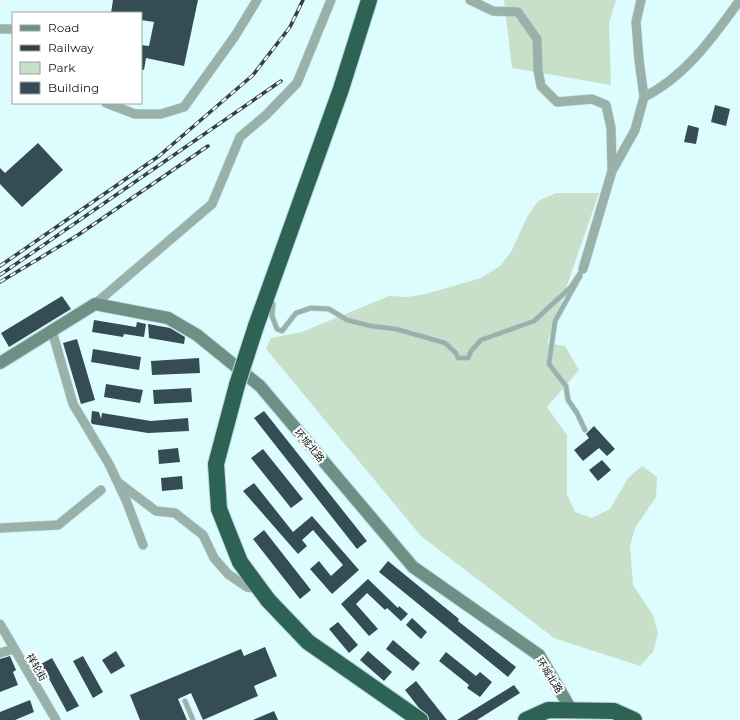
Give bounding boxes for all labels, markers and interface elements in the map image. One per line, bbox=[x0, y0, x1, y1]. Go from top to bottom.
legend bbox=[12, 12, 142, 104]
text: Road bbox=[48, 20, 79, 35]
text: Railway bbox=[48, 40, 94, 55]
text: Park bbox=[48, 60, 76, 75]
text: Building bbox=[48, 80, 99, 95]
street label: 环城北路 bbox=[292, 426, 327, 465]
street label: 祥轮街 bbox=[23, 651, 50, 683]
street label: 环城北路 bbox=[533, 655, 566, 696]

